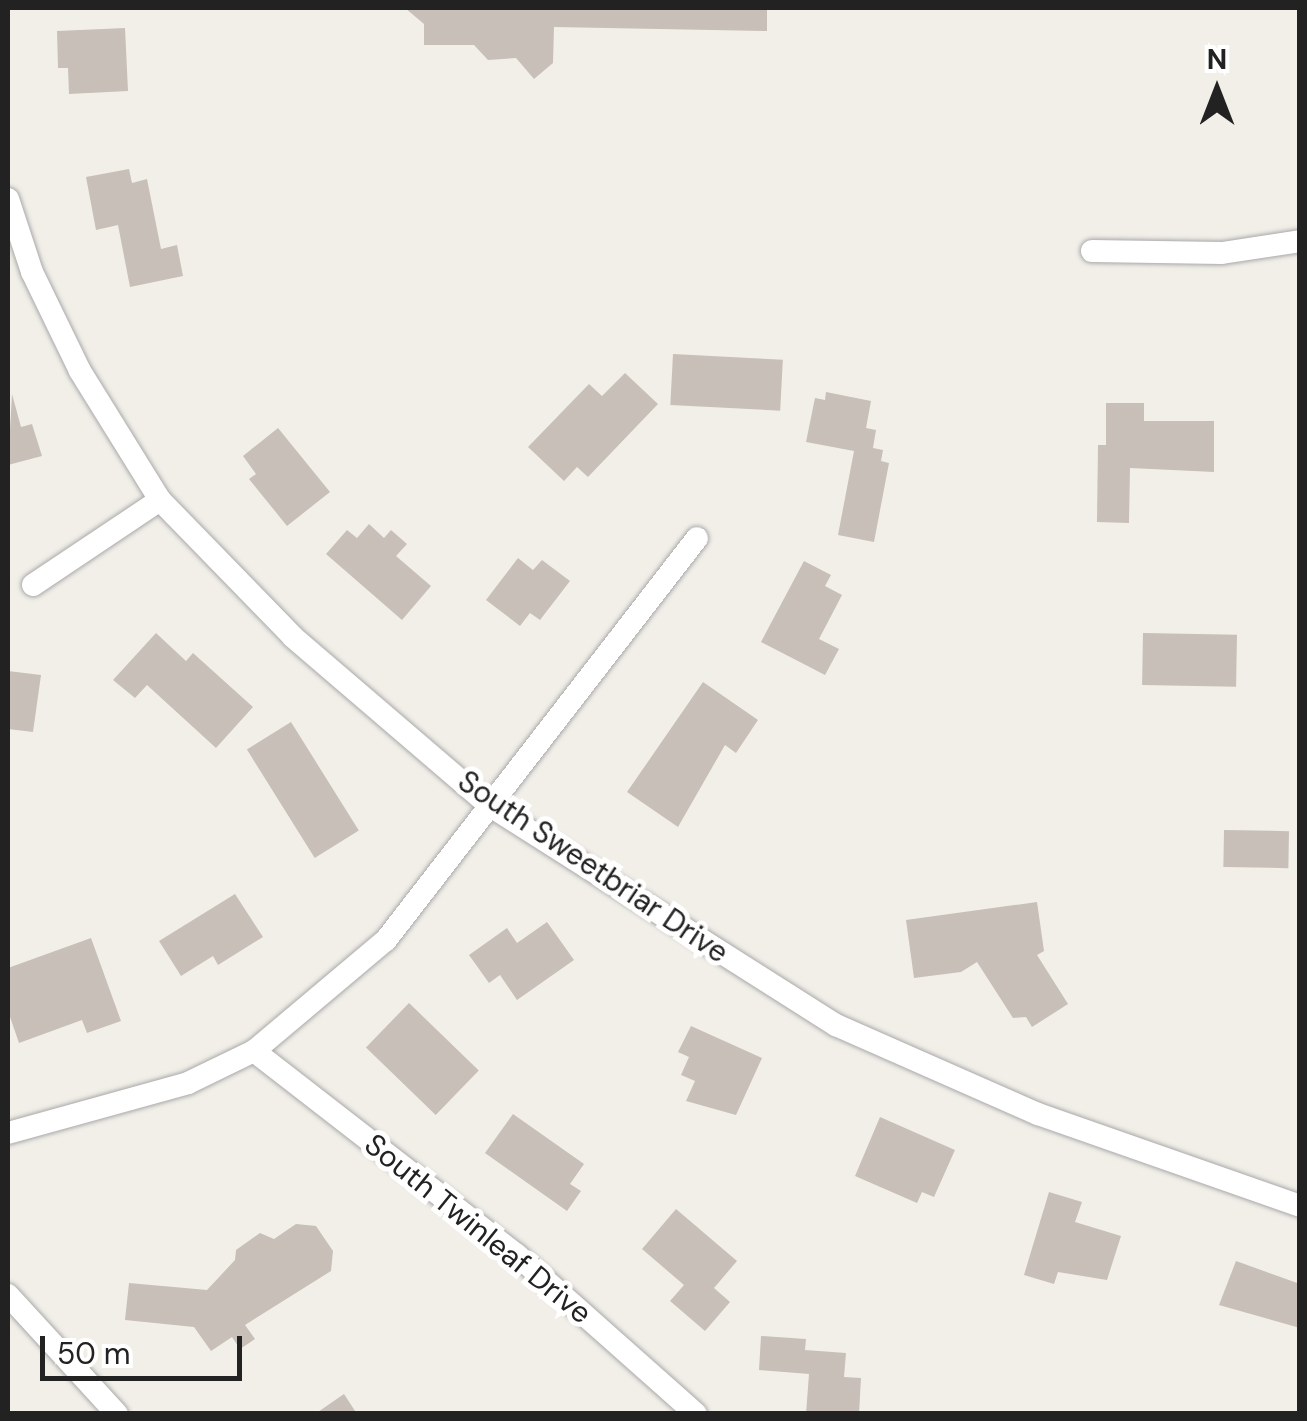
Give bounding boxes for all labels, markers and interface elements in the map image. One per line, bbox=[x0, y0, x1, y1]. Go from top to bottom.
north arrow bbox=[1167, 40, 1267, 140]
text: N bbox=[1207, 41, 1227, 78]
street label: South Sweetbriar Drive bbox=[451, 763, 735, 971]
street label: South Twinleaf Drive bbox=[357, 1127, 599, 1331]
scale bar bbox=[45, 1316, 248, 1378]
text: 50 m bbox=[57, 1334, 131, 1373]

